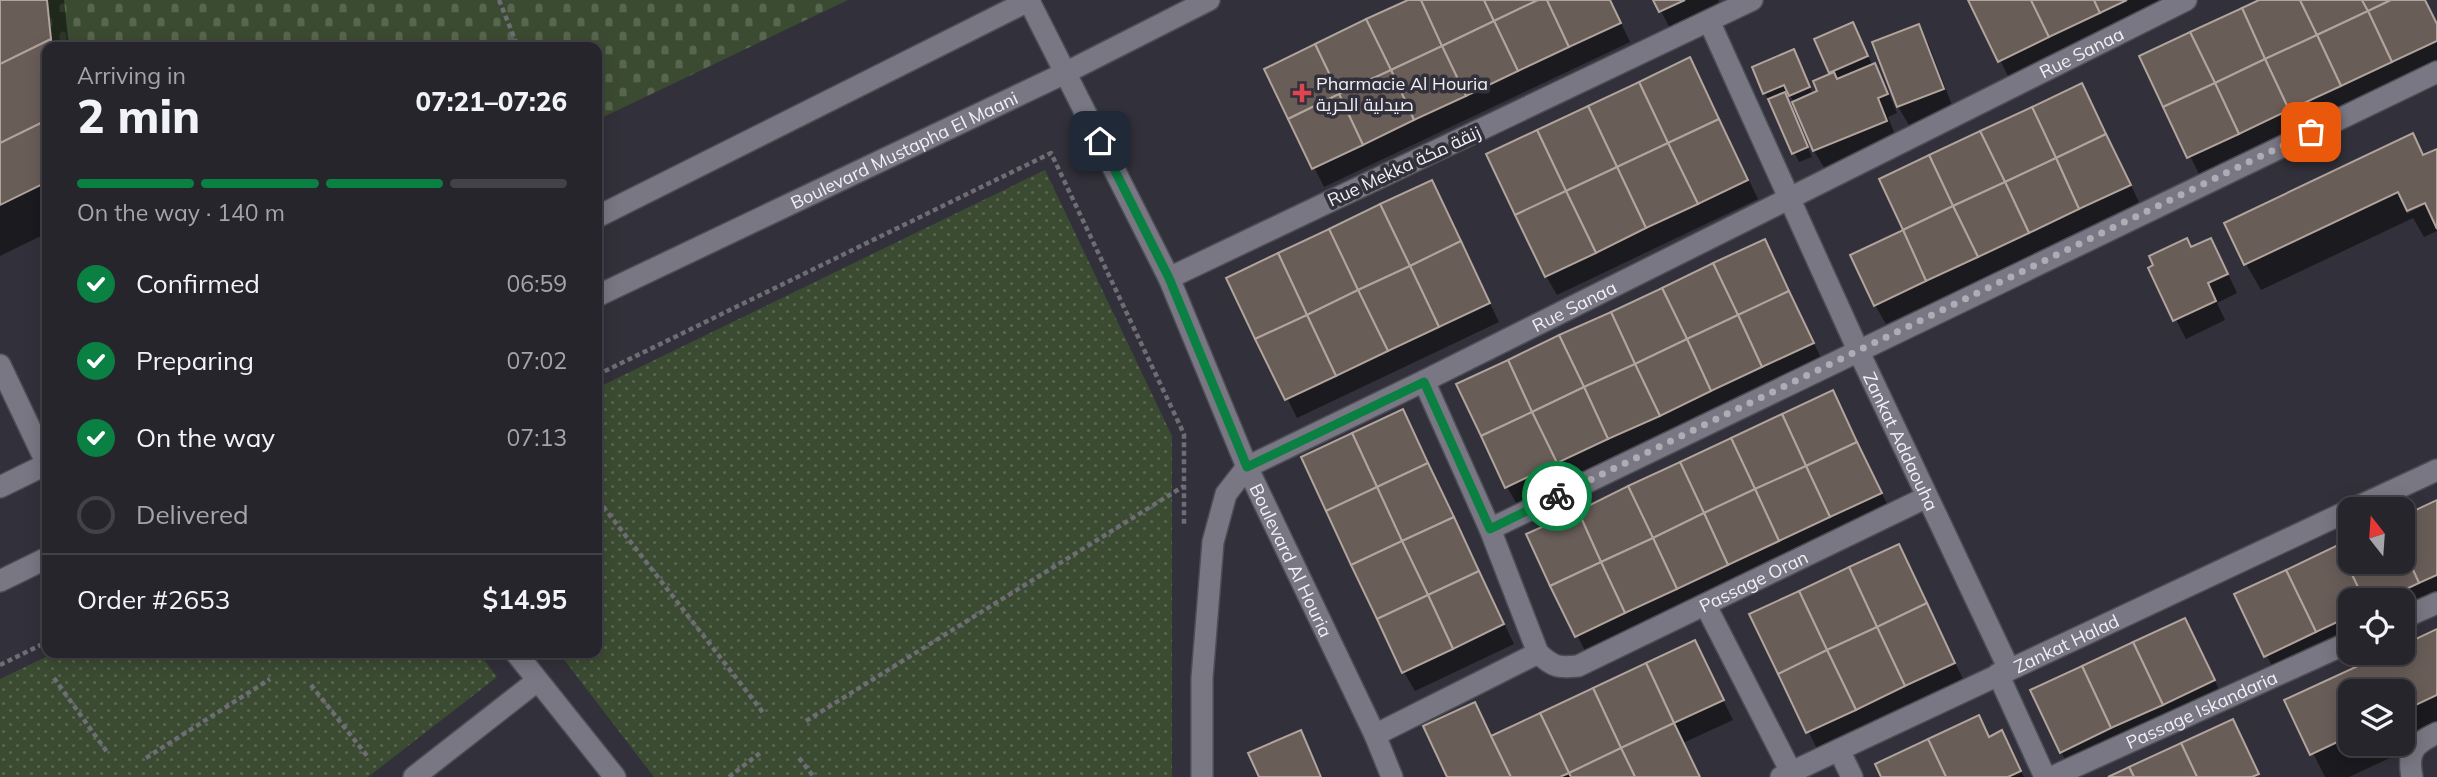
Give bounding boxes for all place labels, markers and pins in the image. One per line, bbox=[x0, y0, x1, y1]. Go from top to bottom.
place label: Pharmacie Al Houria صيدلية الحرية bbox=[1316, 72, 1488, 116]
marker: Pharmacie Al Houria صيدلية الحرية bbox=[1294, 85, 1310, 101]
pin bbox=[2281, 102, 2341, 162]
pin bbox=[1070, 111, 1130, 171]

